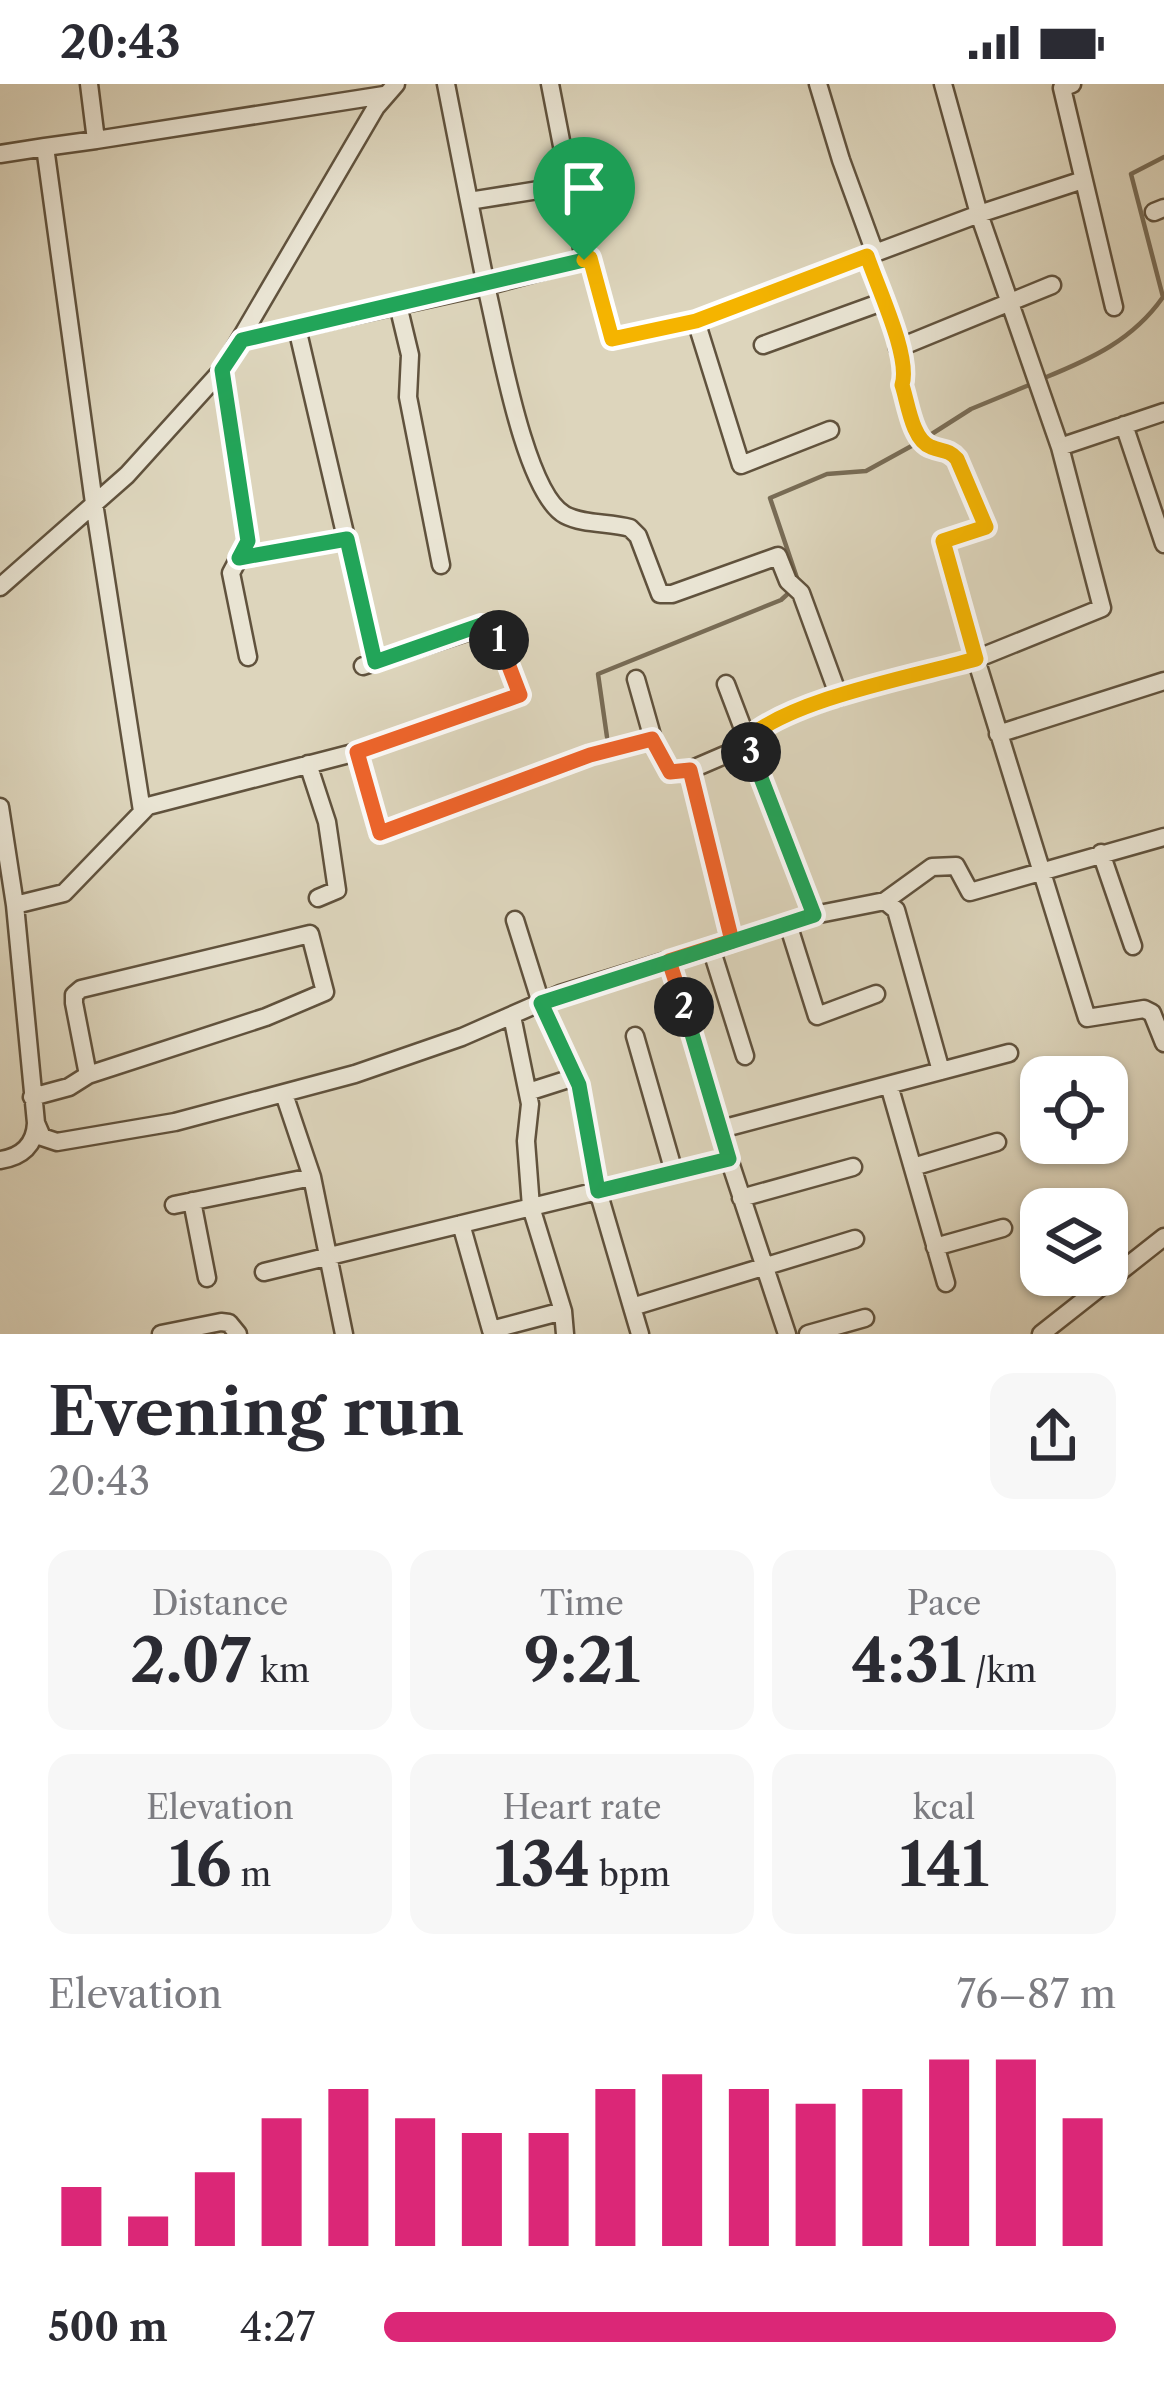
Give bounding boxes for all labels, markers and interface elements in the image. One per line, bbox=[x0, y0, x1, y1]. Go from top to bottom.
text: 20:43 bbox=[60, 14, 181, 70]
pin bbox=[533, 137, 635, 260]
icon: arrive bbox=[551, 155, 617, 221]
pin: 1 bbox=[469, 610, 529, 670]
text: 1 bbox=[492, 619, 506, 660]
pin: 3 bbox=[721, 722, 781, 782]
text: 3 bbox=[742, 731, 760, 772]
pin: 2 bbox=[654, 977, 714, 1037]
text: 2 bbox=[674, 986, 694, 1027]
map controls bbox=[1020, 1056, 1128, 1296]
button: locate bbox=[1020, 1056, 1128, 1164]
button: layers bbox=[1020, 1188, 1128, 1296]
text: Evening run bbox=[48, 1371, 464, 1452]
button: share bbox=[990, 1373, 1116, 1499]
text: 20:43 bbox=[48, 1457, 150, 1505]
text: Distance bbox=[152, 1583, 288, 1624]
text: Time bbox=[540, 1583, 624, 1624]
text: Pace bbox=[907, 1583, 981, 1624]
text: 2.07 bbox=[130, 1624, 251, 1698]
text: 9:21 bbox=[524, 1624, 640, 1698]
text: 4:31 bbox=[852, 1624, 966, 1698]
text: km bbox=[251, 1650, 310, 1691]
text: /km bbox=[966, 1650, 1036, 1691]
text: Elevation bbox=[146, 1787, 294, 1828]
text: Heart rate bbox=[502, 1787, 662, 1828]
text: kcal bbox=[913, 1787, 975, 1828]
text: 16 bbox=[169, 1828, 232, 1902]
text: 134 bbox=[494, 1828, 590, 1902]
text: 141 bbox=[899, 1828, 989, 1902]
text: m bbox=[232, 1854, 271, 1895]
text: bpm bbox=[590, 1854, 670, 1895]
text: Elevation bbox=[48, 1970, 222, 2018]
text: 76–87 m bbox=[957, 1970, 1116, 2018]
text: 500 m bbox=[48, 2303, 168, 2351]
text: 4:27 bbox=[240, 2303, 315, 2351]

